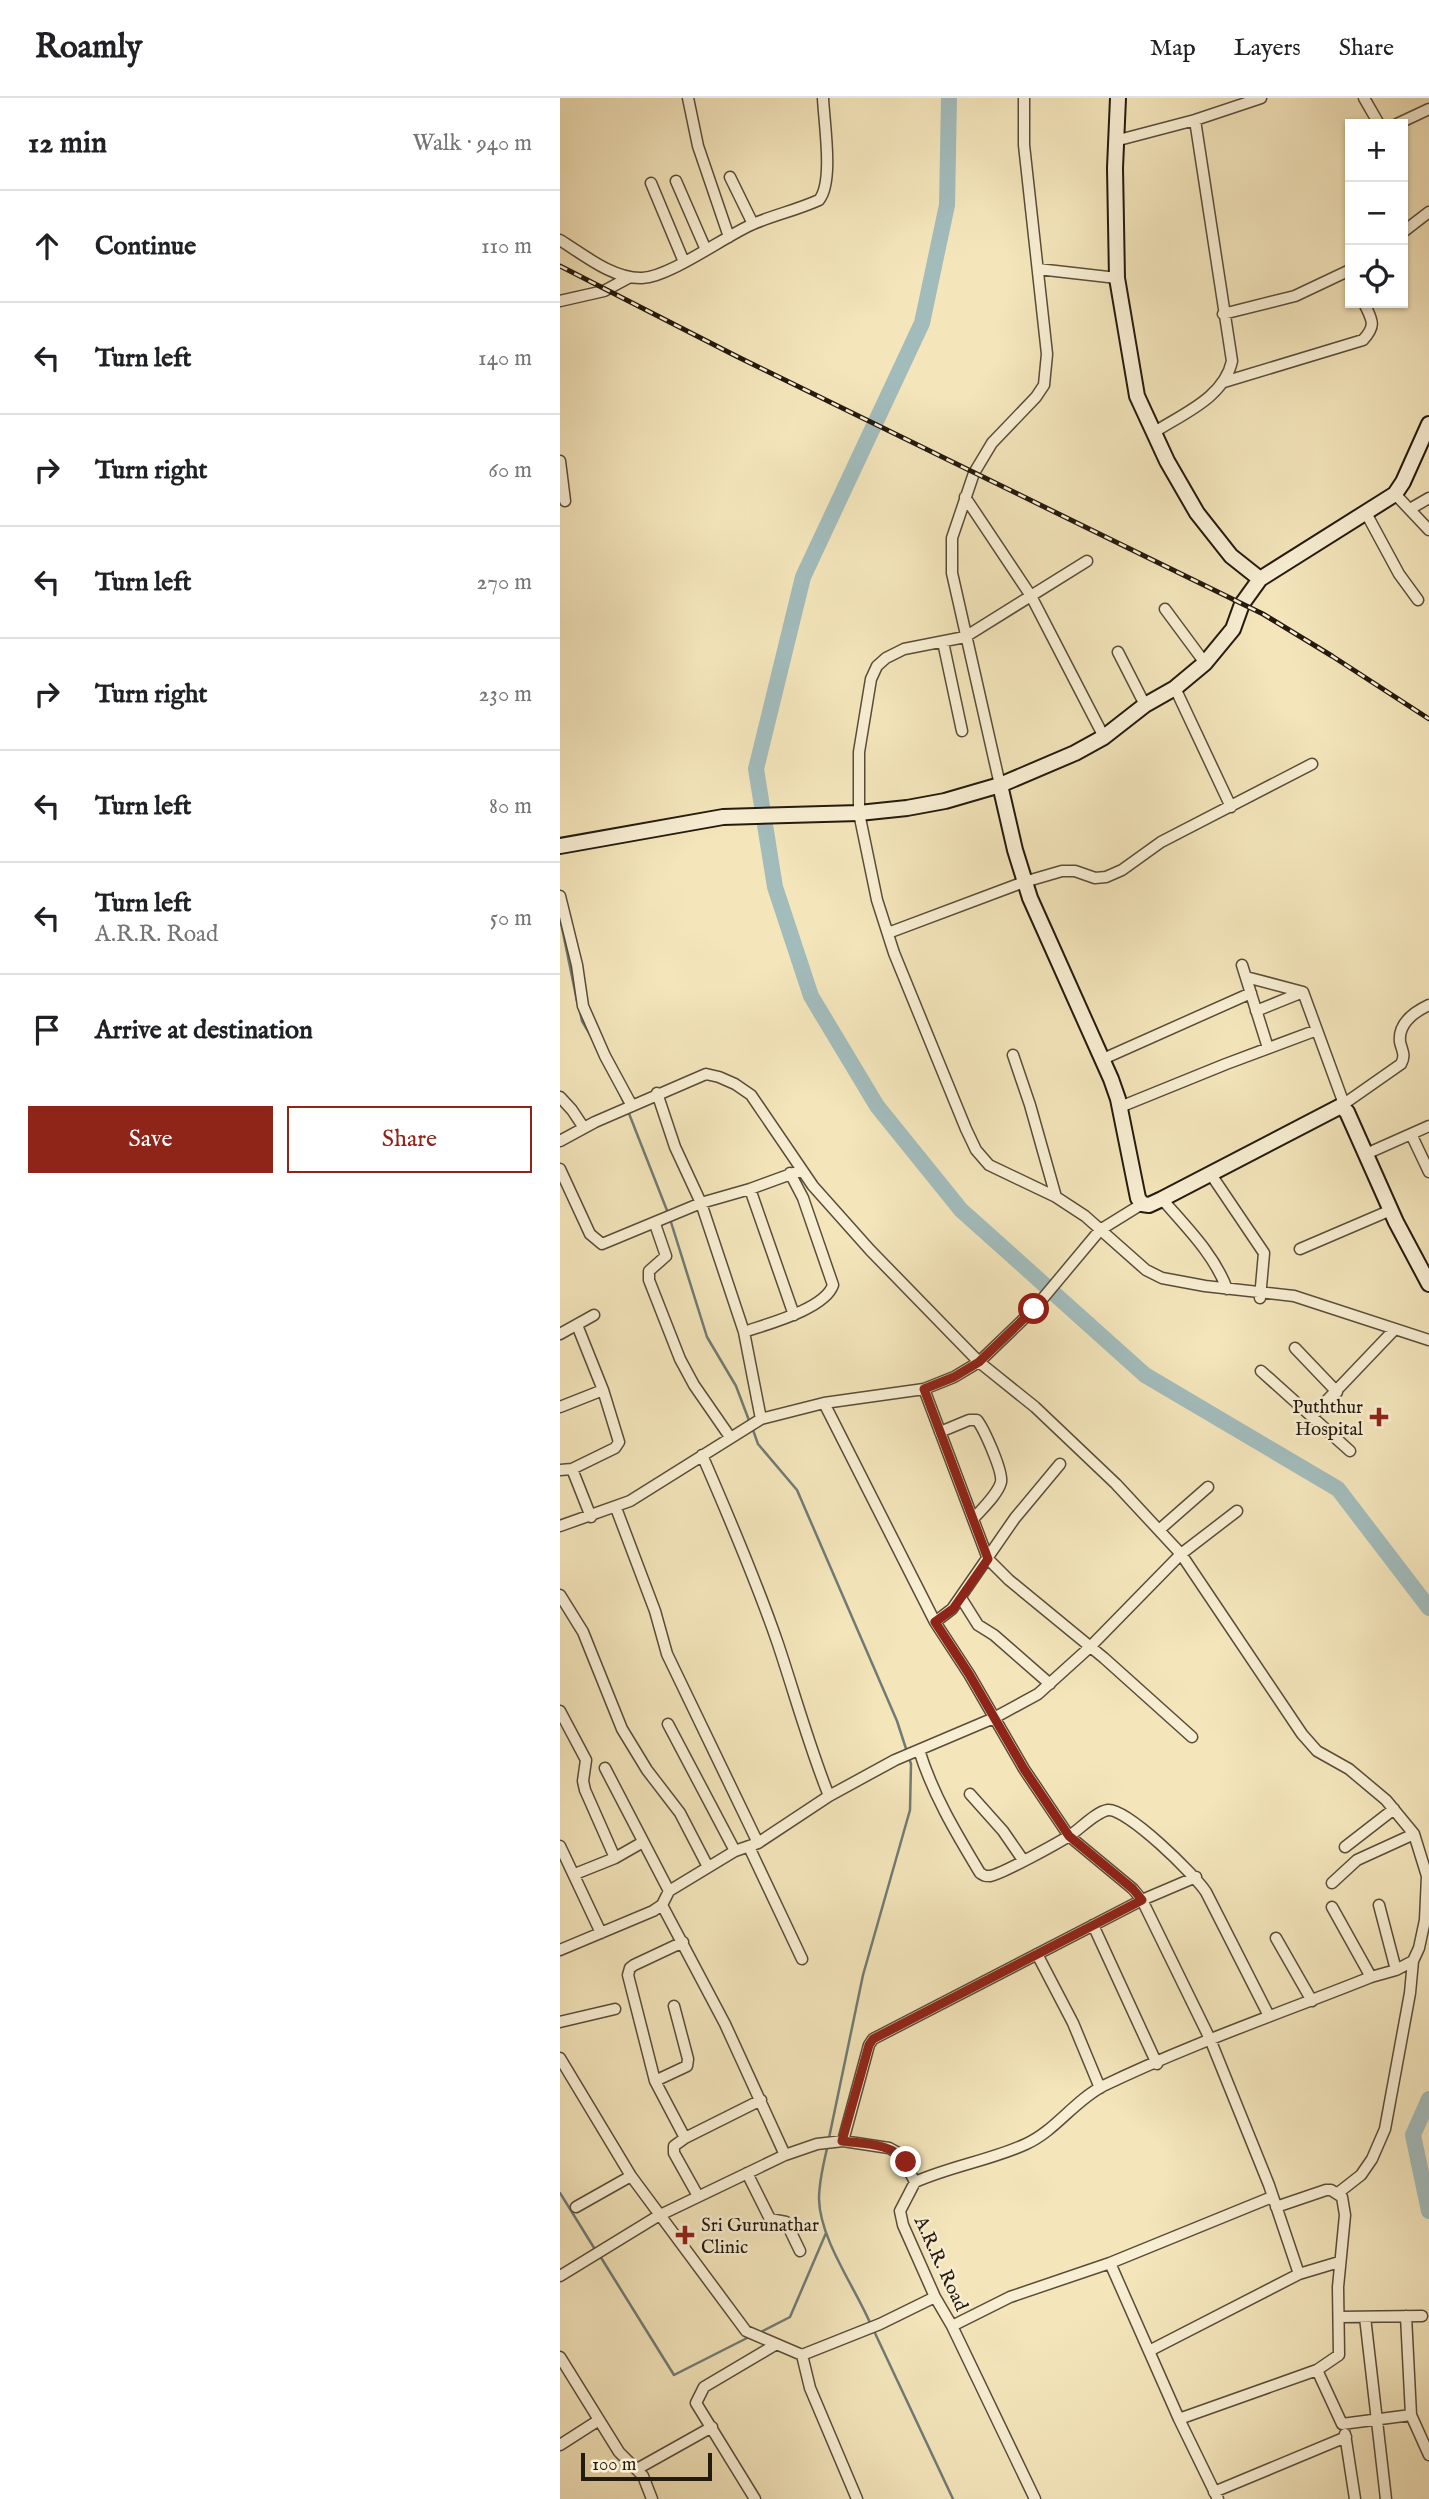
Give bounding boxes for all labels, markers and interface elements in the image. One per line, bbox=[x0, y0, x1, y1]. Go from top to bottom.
text: Roamly bbox=[35, 27, 142, 69]
text: Map bbox=[1150, 33, 1196, 64]
text: Layers bbox=[1234, 33, 1301, 64]
text: Share bbox=[1339, 33, 1394, 64]
map controls bbox=[1345, 119, 1408, 308]
button: + bbox=[1345, 119, 1408, 182]
text: 12 min bbox=[28, 125, 107, 163]
text: Walk · 940 m bbox=[413, 129, 532, 158]
button: − bbox=[1345, 182, 1408, 245]
icon: ahead bbox=[28, 227, 66, 265]
text: Continue bbox=[95, 230, 196, 263]
text: 110 m bbox=[481, 232, 532, 261]
button: locate bbox=[1345, 245, 1408, 308]
icon: left bbox=[28, 339, 66, 377]
text: Turn left bbox=[95, 342, 192, 375]
text: 140 m bbox=[478, 344, 532, 373]
icon: right bbox=[28, 451, 66, 489]
text: Turn right bbox=[95, 454, 208, 487]
text: 60 m bbox=[488, 456, 532, 485]
icon: left bbox=[28, 563, 66, 601]
text: Turn left bbox=[95, 566, 192, 599]
text: 270 m bbox=[477, 568, 532, 597]
icon: right bbox=[28, 675, 66, 713]
text: Turn right bbox=[95, 678, 208, 711]
text: 230 m bbox=[479, 680, 532, 709]
icon: left bbox=[28, 787, 66, 825]
text: Turn left bbox=[95, 790, 192, 823]
text: 80 m bbox=[489, 792, 532, 821]
text: Turn left bbox=[95, 887, 192, 920]
icon: left bbox=[28, 899, 66, 937]
text: 50 m bbox=[490, 904, 532, 933]
text: A.R.R. Road bbox=[95, 920, 218, 949]
icon: arrive bbox=[28, 1011, 66, 1049]
text: Arrive at destination bbox=[95, 1014, 313, 1047]
button: Save bbox=[28, 1106, 273, 1173]
button: Share bbox=[287, 1106, 532, 1173]
route start bbox=[1018, 1293, 1049, 1324]
place label: Puththur Hospital bbox=[1292, 1396, 1364, 1442]
marker: Puththur Hospital bbox=[1369, 1407, 1389, 1427]
route end bbox=[890, 2146, 921, 2177]
street label: A.R.R. Road bbox=[907, 2212, 973, 2316]
place label: Sri Gurunathar Clinic bbox=[701, 2214, 819, 2260]
marker: Sri Gurunathar Clinic bbox=[675, 2225, 695, 2245]
scale bar bbox=[581, 2450, 712, 2482]
text: 100 m bbox=[592, 2453, 636, 2477]

